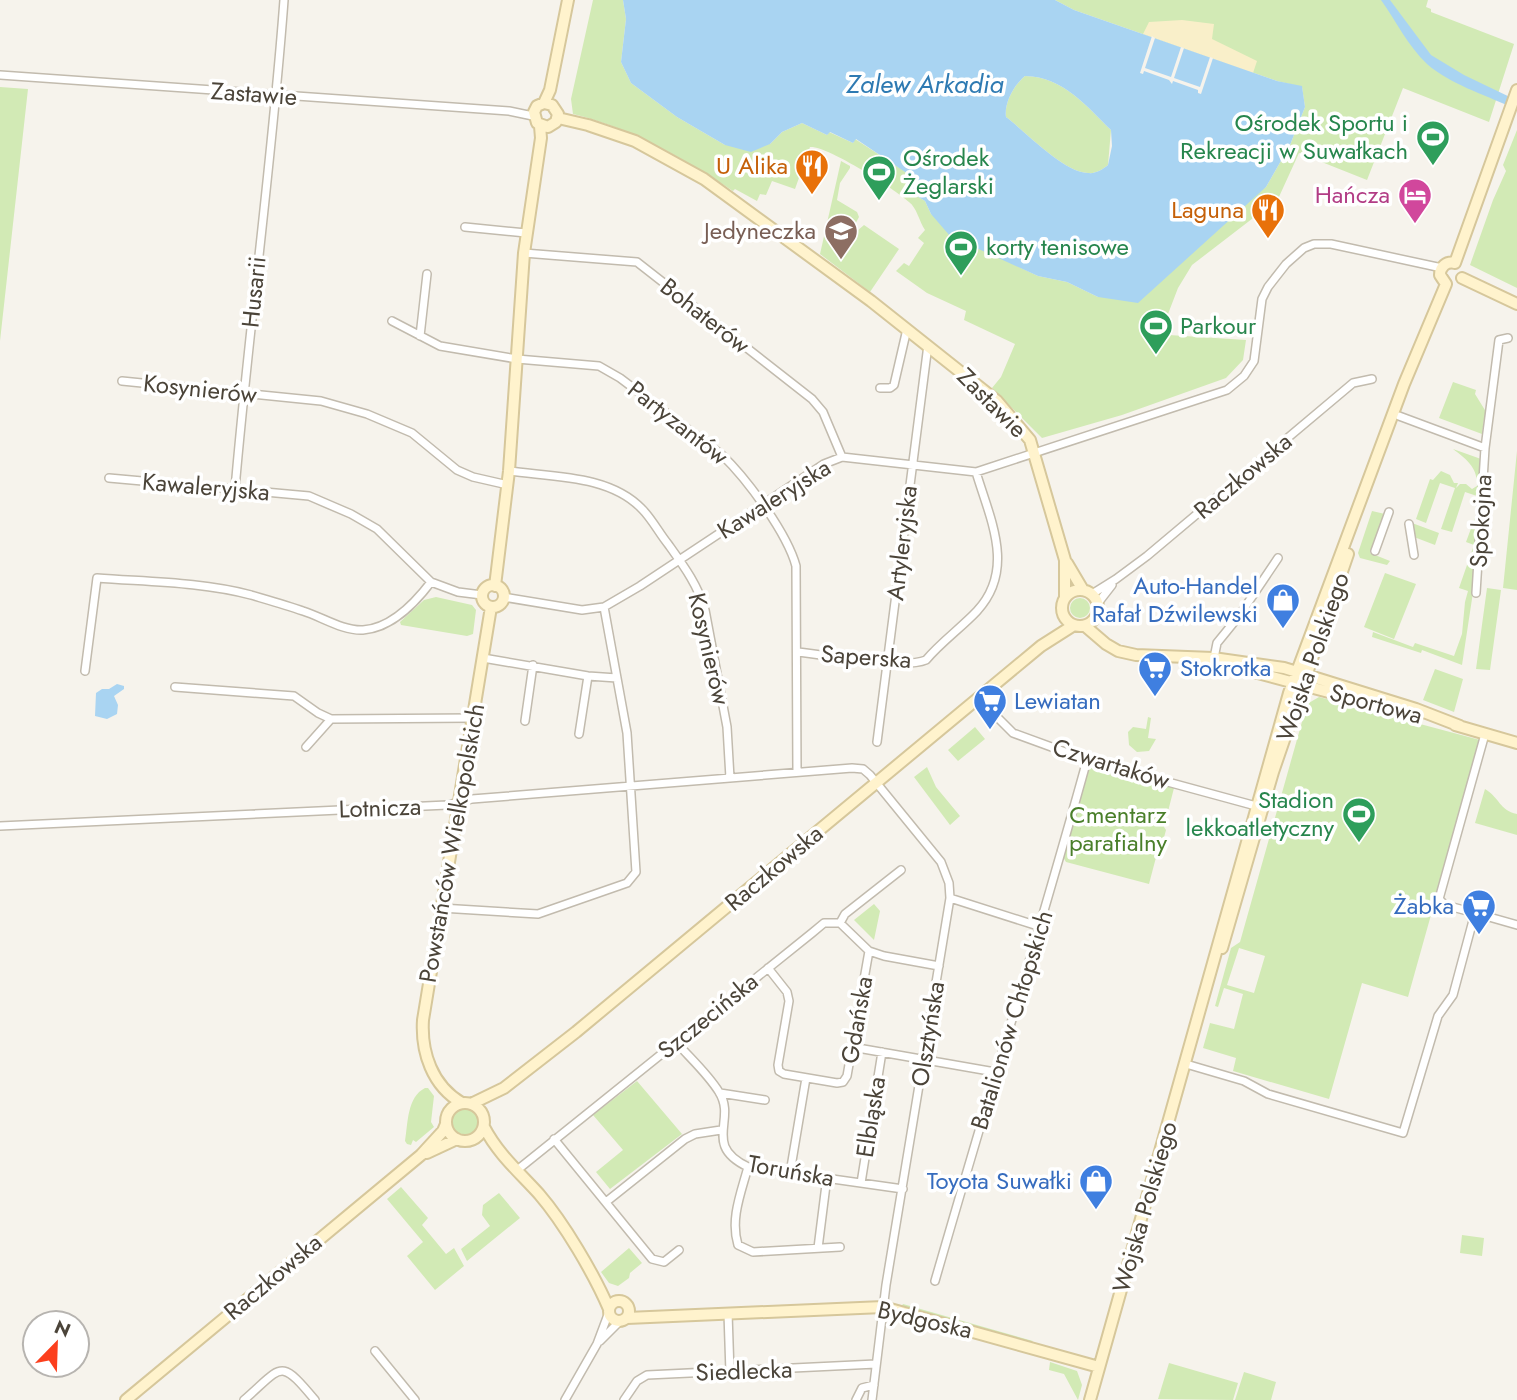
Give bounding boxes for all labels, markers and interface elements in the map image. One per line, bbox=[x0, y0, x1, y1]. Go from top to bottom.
water label: Zalew Arkadia bbox=[845, 65, 1004, 103]
street label: Zastawie bbox=[210, 73, 298, 114]
place label: Ośrodek Sportu i Rekreacji w Suwałkach bbox=[1180, 105, 1408, 168]
sports icon: Ośrodek Sportu i Rekreacji w Suwałkach bbox=[1414, 118, 1452, 167]
place label: Ośrodek Żeglarski bbox=[903, 140, 994, 203]
restaurant icon: U Alika bbox=[793, 147, 831, 196]
place label: U Alika bbox=[716, 148, 788, 183]
sports icon: Ośrodek Żeglarski bbox=[860, 153, 898, 202]
hotel icon: Hańcza bbox=[1396, 176, 1434, 225]
place label: Hańcza bbox=[1315, 177, 1390, 212]
restaurant icon: Laguna bbox=[1249, 191, 1287, 240]
place label: Laguna bbox=[1171, 192, 1244, 227]
school or university icon: Jedyneczka bbox=[822, 212, 860, 261]
place label: Jedyneczka bbox=[701, 213, 816, 248]
sports icon: korty tenisowe bbox=[942, 228, 980, 277]
place label: korty tenisowe bbox=[986, 229, 1129, 264]
street label: Husarii bbox=[232, 254, 275, 329]
street label: Bohaterów bbox=[653, 269, 758, 362]
sports icon: Parkour bbox=[1137, 307, 1175, 356]
place label: Parkour bbox=[1180, 308, 1257, 343]
street label: Zastawie bbox=[949, 360, 1035, 446]
street label: Kosynierów bbox=[141, 365, 259, 412]
street label: Partyzantów bbox=[621, 372, 737, 474]
street label: Raczkowska bbox=[1186, 424, 1299, 527]
street label: Kawaleryjska bbox=[710, 450, 837, 547]
street label: Kawaleryjska bbox=[141, 463, 271, 510]
street label: Spokojna bbox=[1461, 473, 1500, 569]
street label: Artyleryjska bbox=[877, 483, 926, 602]
place label: Auto-Handel Rafał Dźwilewski bbox=[1092, 568, 1258, 631]
street label: Wojska Polskiego bbox=[1267, 568, 1358, 746]
shop icon: Auto-Handel Rafał Dźwilewski bbox=[1264, 581, 1302, 630]
street label: Kosynierów bbox=[680, 589, 740, 709]
street label: Saperska bbox=[820, 636, 913, 677]
supermarket icon: Stokrotka bbox=[1136, 649, 1174, 698]
place label: Stokrotka bbox=[1180, 650, 1271, 685]
street label: Sportowa bbox=[1326, 674, 1426, 733]
supermarket icon: Lewiatan bbox=[971, 682, 1009, 731]
place label: Lewiatan bbox=[1014, 683, 1101, 718]
street label: Powstańców Wielkopolskich bbox=[410, 701, 493, 985]
street label: Czwartaków bbox=[1048, 729, 1175, 798]
place label: Stadion lekkoatletyczny bbox=[1186, 782, 1334, 845]
street label: Lotnicza bbox=[338, 789, 422, 826]
sports icon: Stadion lekkoatletyczny bbox=[1340, 795, 1378, 844]
park label: Cmentarz parafialny bbox=[1069, 797, 1168, 860]
street label: Raczkowska bbox=[717, 816, 830, 919]
supermarket icon: Żabka bbox=[1460, 887, 1498, 936]
place label: Żabka bbox=[1394, 888, 1454, 923]
street label: Batalionów Chłopskich bbox=[961, 906, 1062, 1134]
street label: Szczecińska bbox=[650, 964, 765, 1067]
street label: Gdańska bbox=[832, 973, 881, 1066]
street label: Olsztyńska bbox=[902, 979, 953, 1089]
street label: Elbląska bbox=[847, 1074, 894, 1160]
street label: Wojska Polskiego bbox=[1103, 1117, 1186, 1297]
street label: Toruńska bbox=[745, 1146, 837, 1195]
shop icon: Toyota Suwałki bbox=[1077, 1162, 1115, 1211]
place label: Toyota Suwałki bbox=[927, 1163, 1072, 1198]
street label: Raczkowska bbox=[216, 1225, 329, 1328]
street label: Bydgoska bbox=[874, 1292, 976, 1347]
north arrow bbox=[21, 1309, 91, 1379]
text: N bbox=[50, 1313, 75, 1344]
street label: Siedlecka bbox=[695, 1351, 793, 1390]

